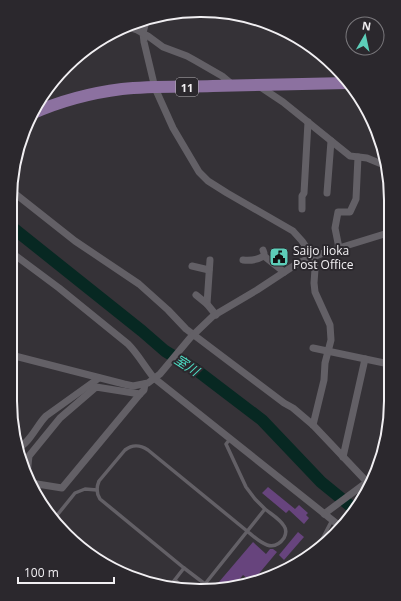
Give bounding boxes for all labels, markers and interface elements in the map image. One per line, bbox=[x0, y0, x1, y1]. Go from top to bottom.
north arrow bbox=[345, 16, 385, 56]
text: N bbox=[361, 18, 372, 34]
road number: 11 bbox=[176, 78, 198, 96]
place label: Saijo Iioka Post Office bbox=[293, 242, 354, 273]
public building icon: Saijo Iioka Post Office bbox=[268, 246, 290, 268]
water label: 室川 bbox=[171, 350, 204, 381]
scale bar bbox=[18, 559, 114, 585]
text: 100 m bbox=[24, 564, 59, 581]

